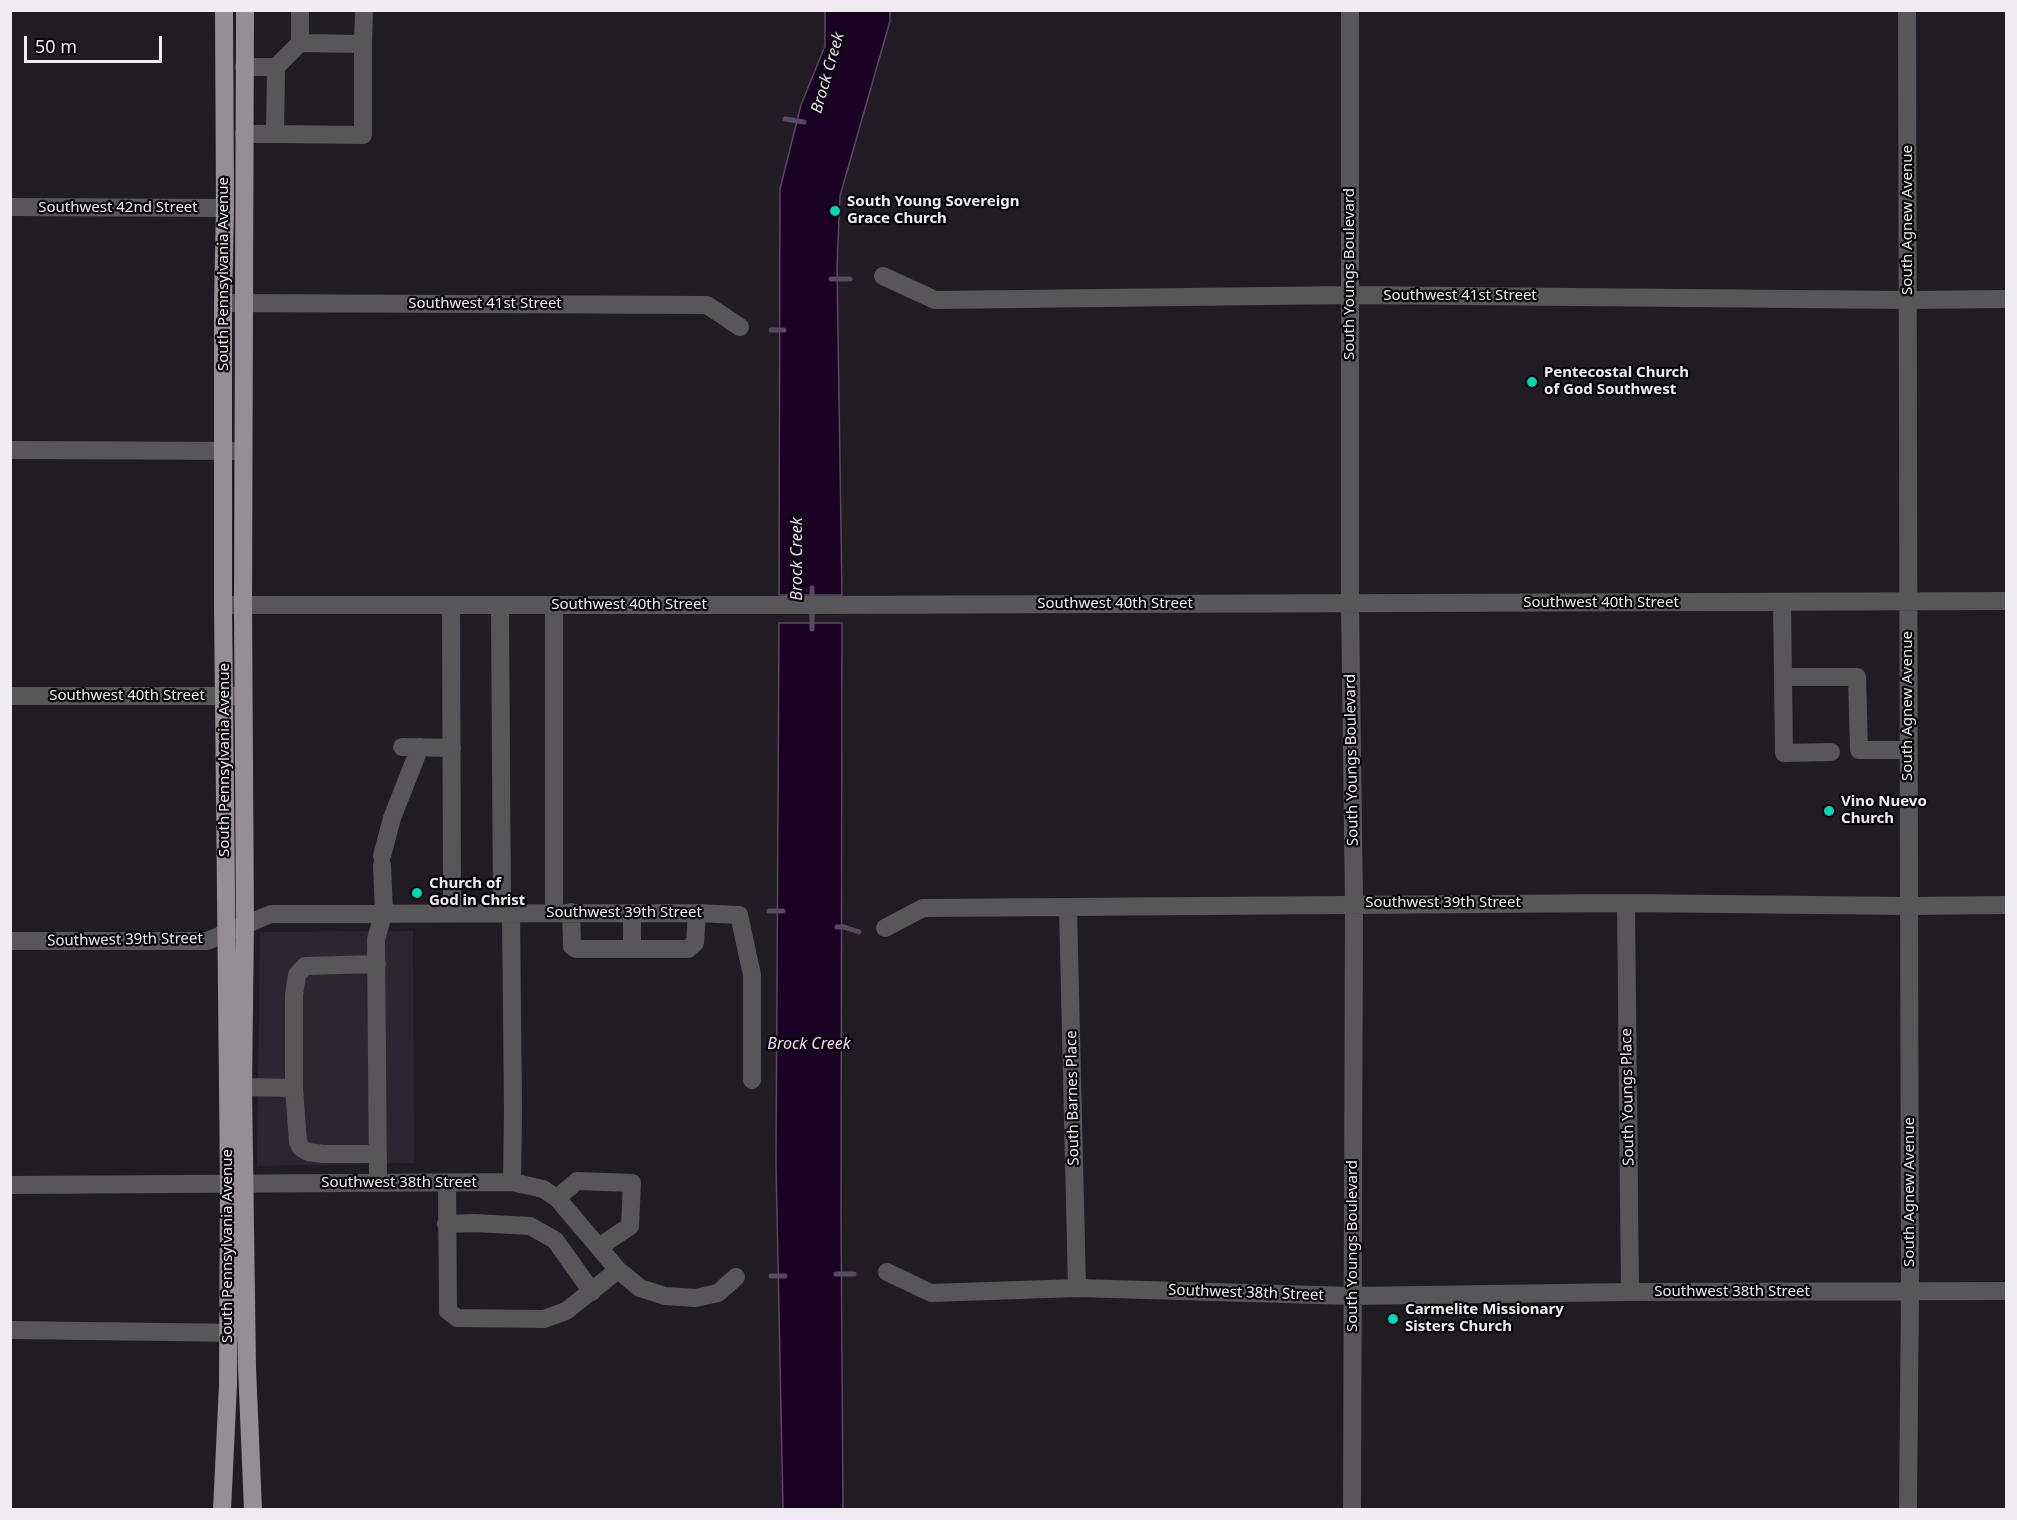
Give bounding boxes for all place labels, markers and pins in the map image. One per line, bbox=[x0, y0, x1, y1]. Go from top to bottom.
place label: South Young Sovereign Grace Church bbox=[847, 193, 1019, 228]
marker: South Young Sovereign Grace Church bbox=[828, 204, 842, 218]
place label: Pentecostal Church of God Southwest bbox=[1544, 364, 1689, 399]
marker: Pentecostal Church of God Southwest bbox=[1525, 375, 1539, 389]
place label: Vino Nuevo Church bbox=[1841, 793, 1927, 828]
marker: Vino Nuevo Church bbox=[1822, 804, 1836, 818]
place label: Church of God in Christ bbox=[429, 875, 525, 910]
marker: Church of God in Christ bbox=[410, 886, 424, 900]
place label: Carmelite Missionary Sisters Church bbox=[1405, 1301, 1564, 1336]
marker: Carmelite Missionary Sisters Church bbox=[1386, 1312, 1400, 1326]

